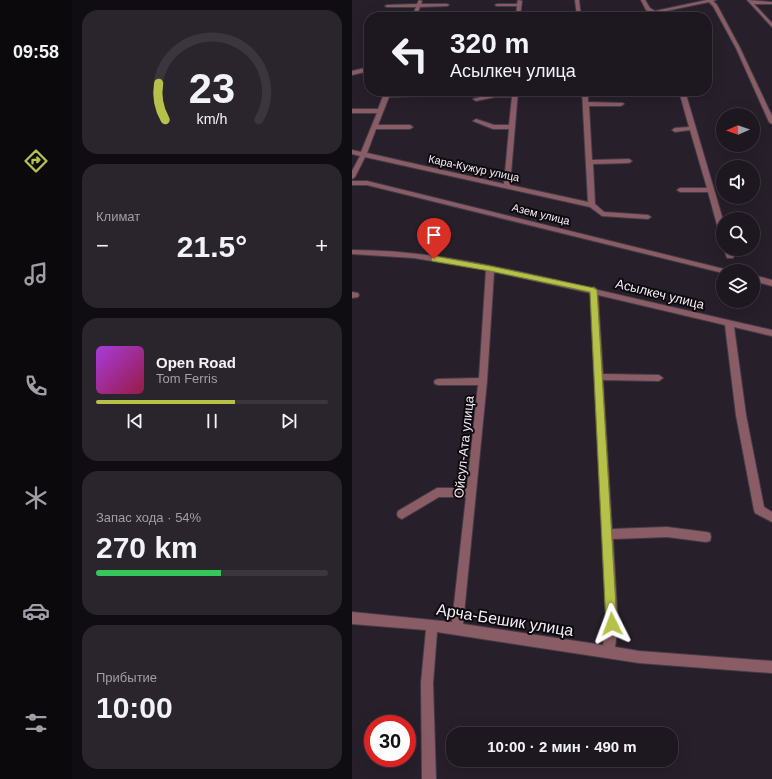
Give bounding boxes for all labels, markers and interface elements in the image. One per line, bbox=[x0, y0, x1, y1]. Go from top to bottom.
icon: left bbox=[384, 28, 436, 80]
text: 320 m bbox=[450, 28, 529, 59]
text: 09:58 bbox=[13, 42, 59, 62]
text: Асылкеч улица bbox=[450, 61, 576, 81]
text: 23 bbox=[189, 65, 235, 112]
north arrow bbox=[716, 108, 760, 152]
map controls bbox=[716, 108, 760, 308]
text: km/h bbox=[197, 110, 228, 126]
icon: directions bbox=[22, 147, 50, 175]
street label: Кара-Кужур улица bbox=[427, 152, 521, 184]
button: sound bbox=[716, 160, 760, 204]
street label: Азем улица bbox=[511, 201, 572, 227]
text: Климат bbox=[96, 209, 140, 224]
button: search bbox=[716, 212, 760, 256]
pin bbox=[417, 218, 451, 259]
icon: arrive bbox=[423, 224, 445, 246]
text: 21.5° bbox=[177, 230, 247, 263]
text: − bbox=[96, 233, 109, 258]
text: + bbox=[315, 233, 328, 258]
icon: music bbox=[22, 260, 50, 288]
button: layers bbox=[716, 264, 760, 308]
street label: Асылкеч улица bbox=[614, 276, 707, 312]
text: Open Road bbox=[156, 354, 236, 371]
text: Tom Ferris bbox=[156, 371, 217, 386]
icon: phone bbox=[22, 372, 50, 400]
street label: Ойсул-Ата улица bbox=[451, 394, 477, 499]
icon: previous bbox=[124, 410, 146, 432]
icon: pause bbox=[201, 410, 223, 432]
icon: next bbox=[278, 410, 300, 432]
icon: climate bbox=[22, 484, 50, 512]
text: Запас хода · 54% bbox=[96, 510, 201, 525]
text: 270 km bbox=[96, 531, 198, 564]
icon: car bbox=[22, 597, 50, 625]
street label: Арча-Бешик улица bbox=[435, 601, 575, 639]
position arrow bbox=[591, 603, 633, 645]
text: Прибытие bbox=[96, 670, 157, 685]
text: 10:00 bbox=[96, 691, 173, 724]
icon: filters bbox=[22, 709, 50, 737]
speed limit sign: 30 bbox=[364, 715, 416, 767]
text: 10:00 · 2 мин · 490 m bbox=[487, 738, 637, 755]

